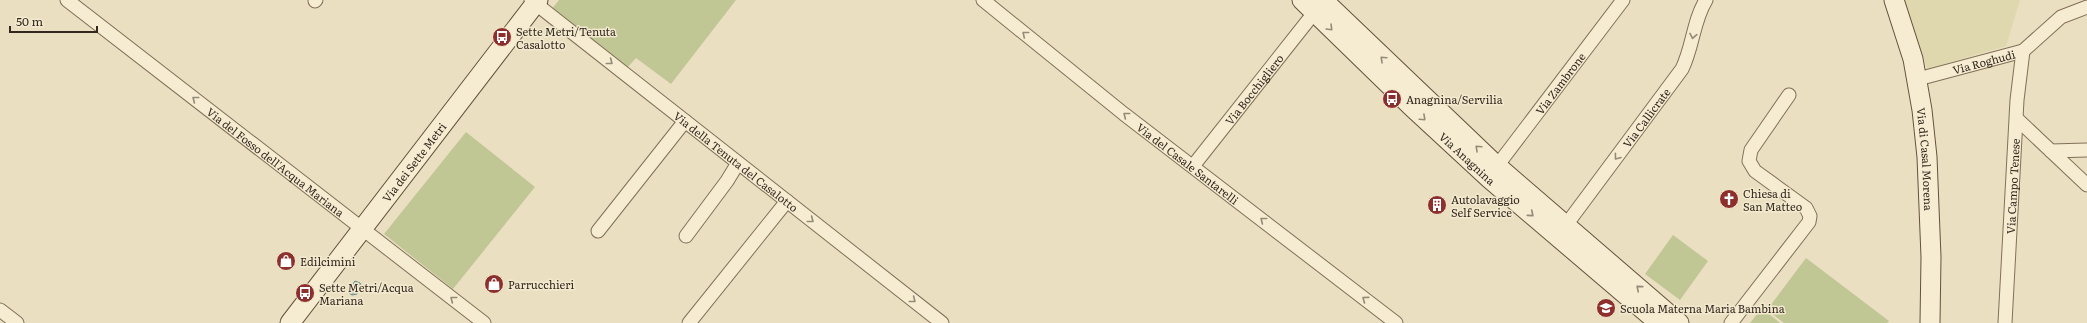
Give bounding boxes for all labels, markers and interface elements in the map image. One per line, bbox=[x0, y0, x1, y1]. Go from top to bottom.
scale bar bbox=[10, 8, 97, 34]
text: 50 m bbox=[16, 12, 43, 30]
place label: Sette Metri/Tenuta Casalotto bbox=[516, 23, 616, 52]
one-way arrow bbox=[1325, 23, 1333, 30]
bus stop icon: Sette Metri/Tenuta Casalotto bbox=[491, 26, 513, 48]
one-way arrow bbox=[1022, 31, 1030, 38]
one-way arrow bbox=[1689, 33, 1697, 39]
street label: Via Roghudi bbox=[1951, 45, 2017, 77]
street label: Via Zambrone bbox=[1531, 49, 1589, 118]
street label: Via Bocchigliero bbox=[1221, 50, 1287, 128]
one-way arrow bbox=[1380, 56, 1388, 64]
one-way arrow bbox=[605, 57, 612, 64]
street label: Via Callicrate bbox=[1618, 84, 1674, 151]
bus stop icon: Anagnina/Servilia bbox=[1381, 88, 1403, 110]
place label: Anagnina/Servilia bbox=[1406, 91, 1503, 107]
one-way arrow bbox=[193, 97, 200, 104]
street label: Via del Fosso dell'Acqua Mariana bbox=[204, 103, 348, 220]
street label: Via della Tenuta del Casalotto bbox=[671, 107, 802, 215]
street label: Via di Casal Morena bbox=[1914, 107, 1937, 211]
one-way arrow bbox=[1124, 113, 1131, 120]
one-way arrow bbox=[1419, 113, 1426, 120]
street label: Via dei Sette Metri bbox=[378, 119, 450, 205]
street label: Via del Casale Santarelli bbox=[1134, 119, 1243, 208]
street label: Via Anagnina bbox=[1436, 128, 1499, 188]
street label: Via Campo Tenese bbox=[2002, 138, 2023, 234]
one-way arrow bbox=[1475, 146, 1482, 153]
one-way arrow bbox=[1614, 152, 1621, 159]
place label: Chiesa di San Matteo bbox=[1743, 185, 1802, 214]
church icon: Chiesa di San Matteo bbox=[1718, 188, 1740, 210]
place label: Autolavaggio Self Service bbox=[1451, 191, 1520, 220]
building icon: Autolavaggio Self Service bbox=[1426, 194, 1448, 216]
one-way arrow bbox=[1526, 209, 1533, 216]
one-way arrow bbox=[806, 215, 813, 222]
one-way arrow bbox=[1260, 218, 1267, 225]
shop icon: Edilcimini bbox=[275, 250, 297, 272]
place label: Edilcimini bbox=[300, 253, 356, 269]
shop icon: Parrucchieri bbox=[483, 273, 505, 295]
place label: Parrucchieri bbox=[508, 276, 574, 292]
place label: Sette Metri/Acqua Mariana bbox=[319, 279, 414, 308]
bus stop icon: Sette Metri/Acqua Mariana bbox=[294, 282, 316, 304]
one-way arrow bbox=[1636, 286, 1644, 293]
one-way arrow bbox=[909, 296, 916, 303]
one-way arrow bbox=[450, 297, 457, 304]
one-way arrow bbox=[1363, 297, 1370, 304]
school or university icon: Scuola Materna Maria Bambina bbox=[1595, 297, 1617, 319]
place label: Scuola Materna Maria Bambina bbox=[1620, 300, 1785, 316]

